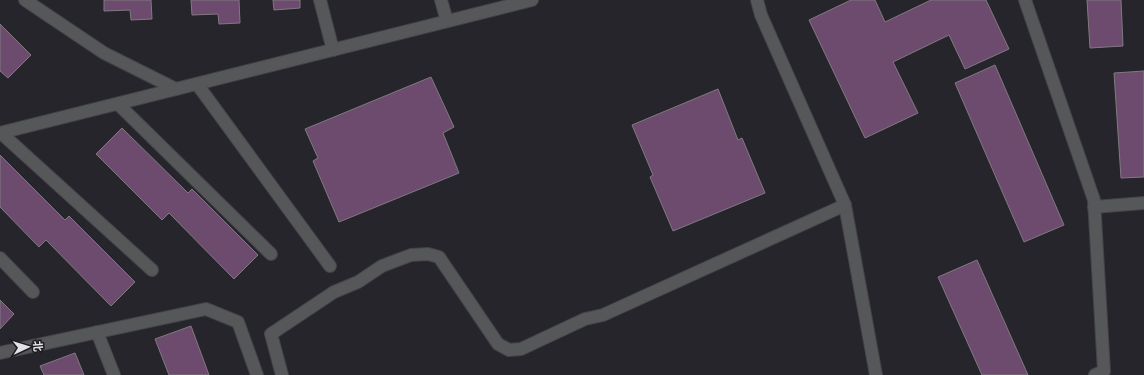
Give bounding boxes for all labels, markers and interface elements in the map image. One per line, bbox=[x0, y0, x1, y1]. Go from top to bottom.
north arrow bbox=[8, 327, 48, 367]
text: 北 bbox=[31, 340, 45, 352]

